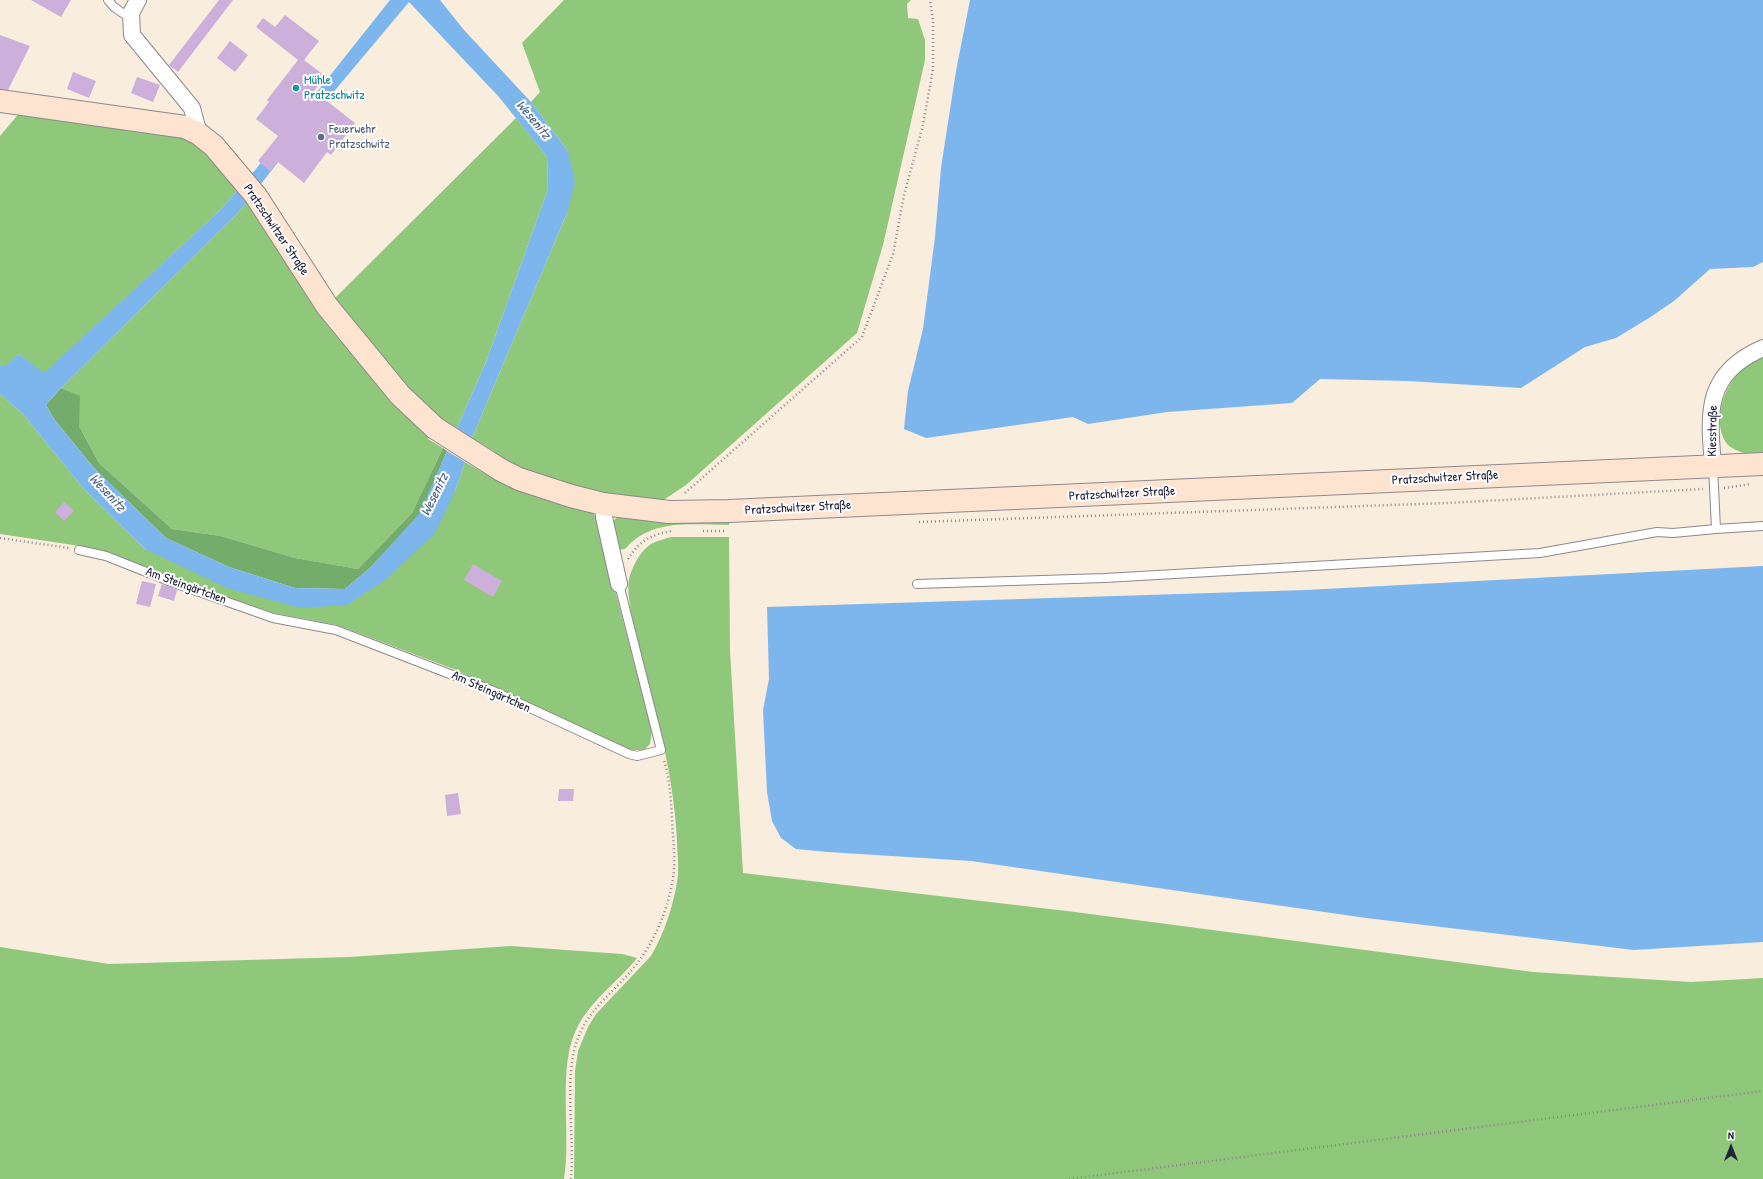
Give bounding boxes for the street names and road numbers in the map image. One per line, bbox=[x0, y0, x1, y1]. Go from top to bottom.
street label: Pratzschwitzer Straße bbox=[240, 181, 312, 279]
street label: Kiesstraße bbox=[1705, 405, 1721, 457]
street label: Pratzschwitzer Straße bbox=[1391, 467, 1499, 489]
street label: Pratzschwitzer Straße bbox=[1068, 483, 1176, 505]
street label: Pratzschwitzer Straße bbox=[744, 497, 852, 519]
street label: Am Steingärtchen bbox=[144, 564, 228, 608]
street label: Am Steingärtchen bbox=[449, 668, 533, 716]

